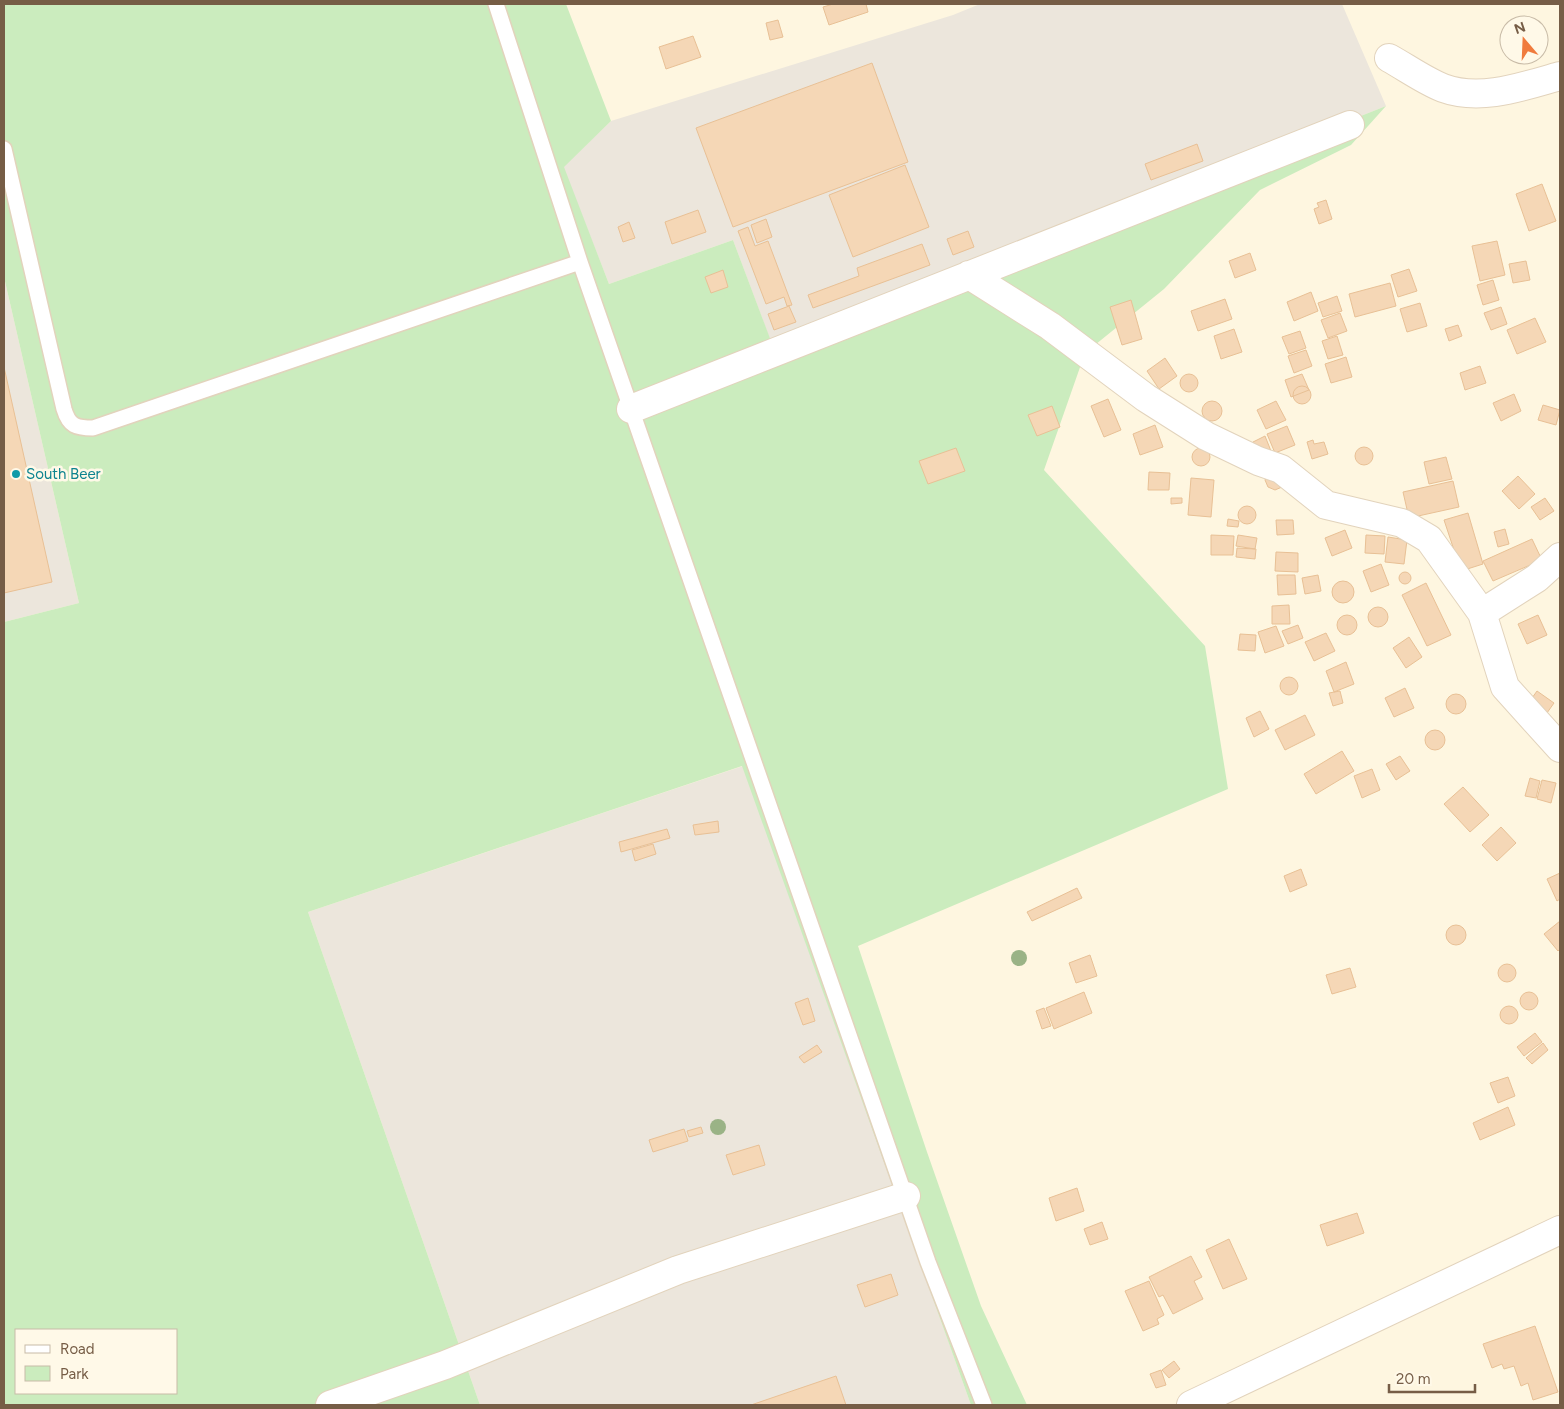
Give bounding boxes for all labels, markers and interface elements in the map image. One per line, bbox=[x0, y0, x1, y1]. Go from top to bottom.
north arrow bbox=[1499, 15, 1549, 65]
text: N bbox=[1512, 18, 1528, 38]
place label: South Beer bbox=[26, 465, 101, 483]
marker: South Beer bbox=[10, 468, 22, 480]
legend bbox=[15, 1329, 178, 1394]
text: Road bbox=[60, 1340, 95, 1358]
scale bar bbox=[1389, 1362, 1475, 1394]
text: Park bbox=[60, 1365, 89, 1383]
text: 20 m bbox=[1396, 1370, 1430, 1388]

